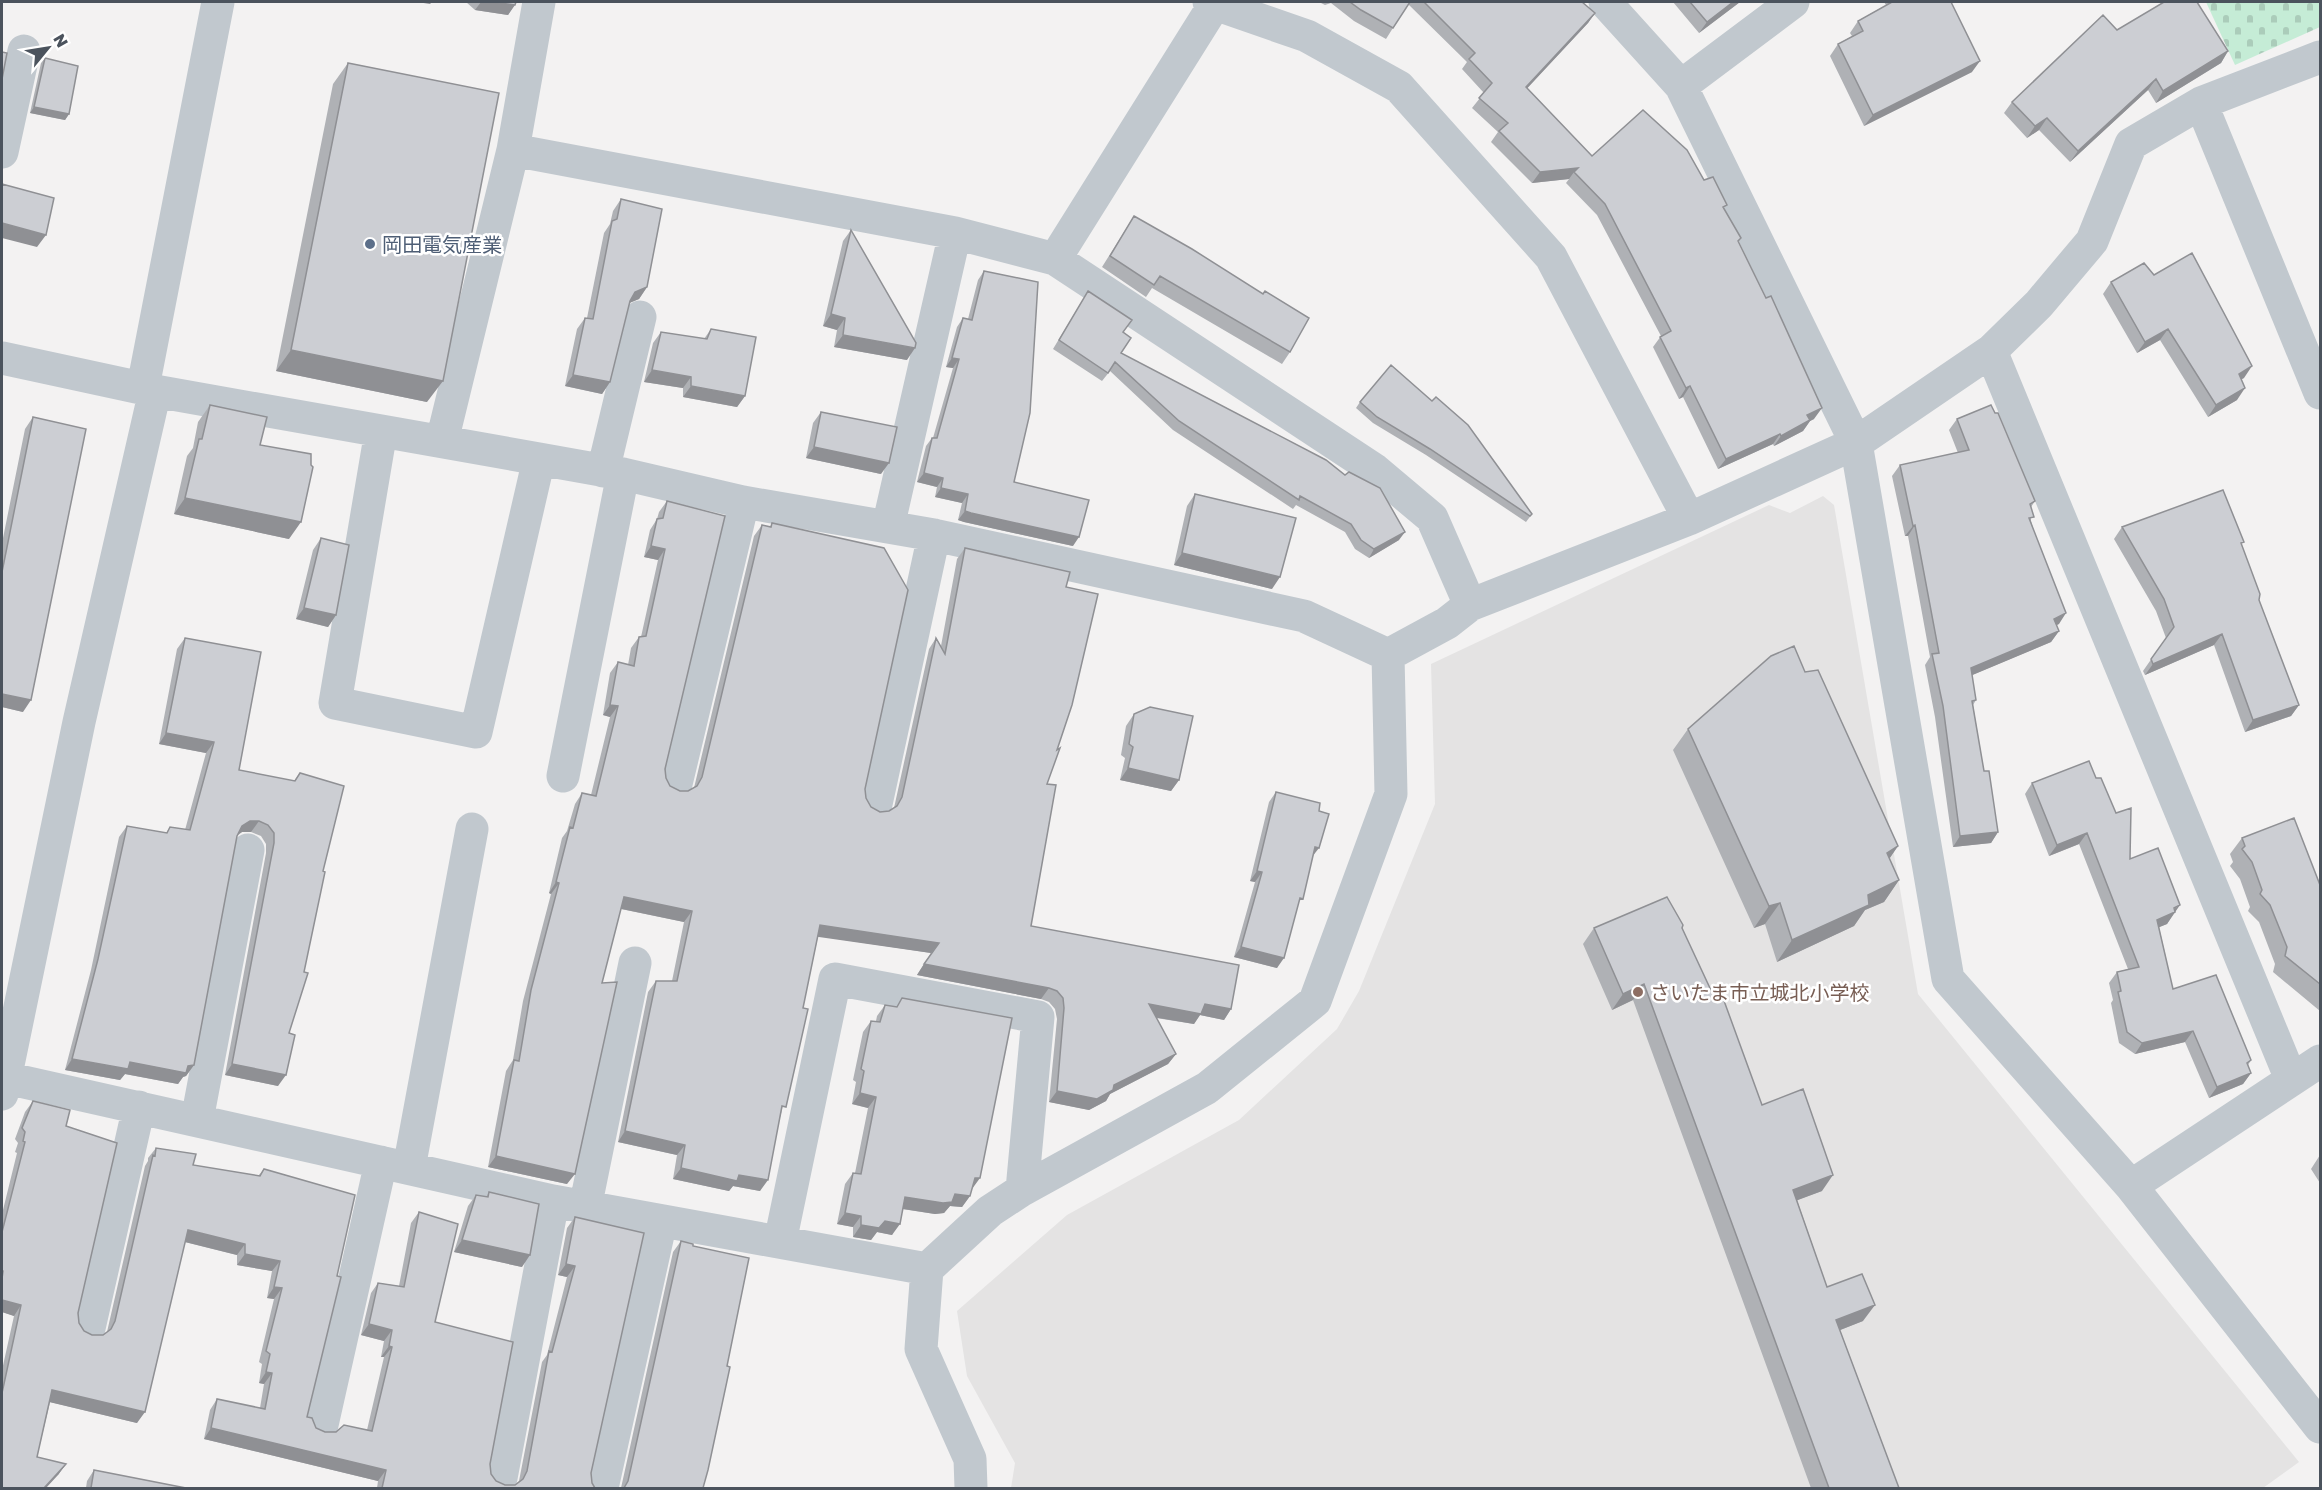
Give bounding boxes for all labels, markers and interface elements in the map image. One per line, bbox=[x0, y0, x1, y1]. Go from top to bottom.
north arrow bbox=[18, 18, 78, 78]
text: N bbox=[49, 30, 73, 51]
place label: 岡田電気産業 bbox=[382, 232, 502, 256]
marker: 岡田電気産業 bbox=[363, 237, 377, 251]
place label: さいたま市立城北小学校 bbox=[1650, 980, 1869, 1004]
marker: さいたま市立城北小学校 bbox=[1631, 985, 1645, 999]

